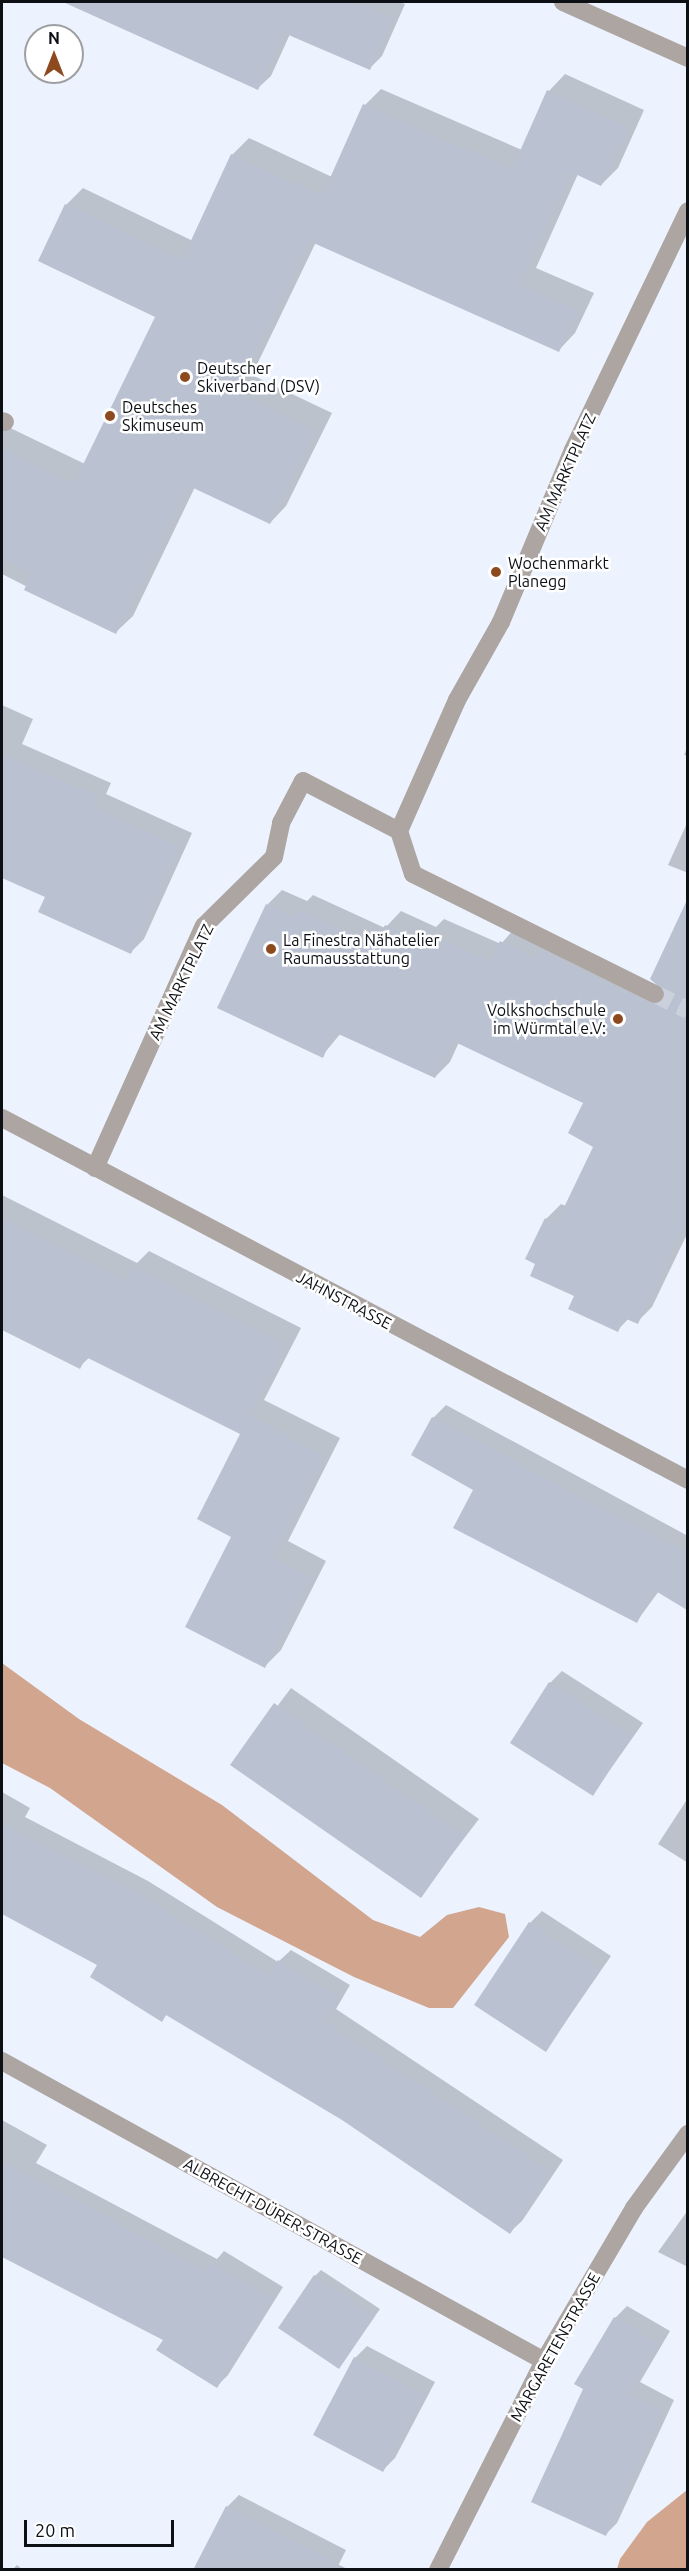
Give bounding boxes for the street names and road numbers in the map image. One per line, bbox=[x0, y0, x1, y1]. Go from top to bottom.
street label: AM MARKTPLATZ bbox=[530, 410, 600, 534]
street label: AM MARKTPLATZ bbox=[145, 921, 217, 1043]
street label: JAHNSTRASSE bbox=[293, 1267, 395, 1333]
street label: ALBRECHT-DÜRER-STRASSE bbox=[180, 2154, 366, 2268]
street label: MARGARETENSTRASSE bbox=[506, 2269, 604, 2425]

